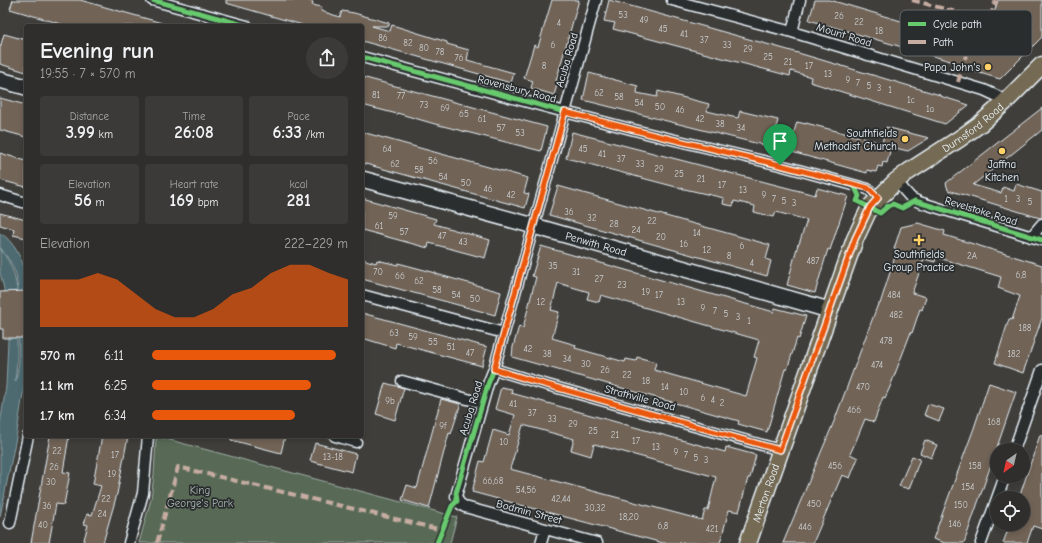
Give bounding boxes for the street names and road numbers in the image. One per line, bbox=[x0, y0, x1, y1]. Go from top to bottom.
street label: Mount Road bbox=[815, 20, 873, 50]
street label: Acuba Road bbox=[553, 31, 581, 89]
street label: Ravensbury Road bbox=[476, 72, 558, 106]
street label: Durnsford Road bbox=[940, 100, 1006, 155]
street label: Revelstoke Road bbox=[943, 194, 1019, 228]
street label: Penwith Road bbox=[564, 229, 628, 259]
street label: Acuba Road bbox=[457, 379, 485, 437]
street label: Strathville Road bbox=[603, 382, 677, 414]
street label: Merton Road bbox=[749, 462, 782, 524]
street label: Bodmin Street bbox=[495, 497, 564, 527]

